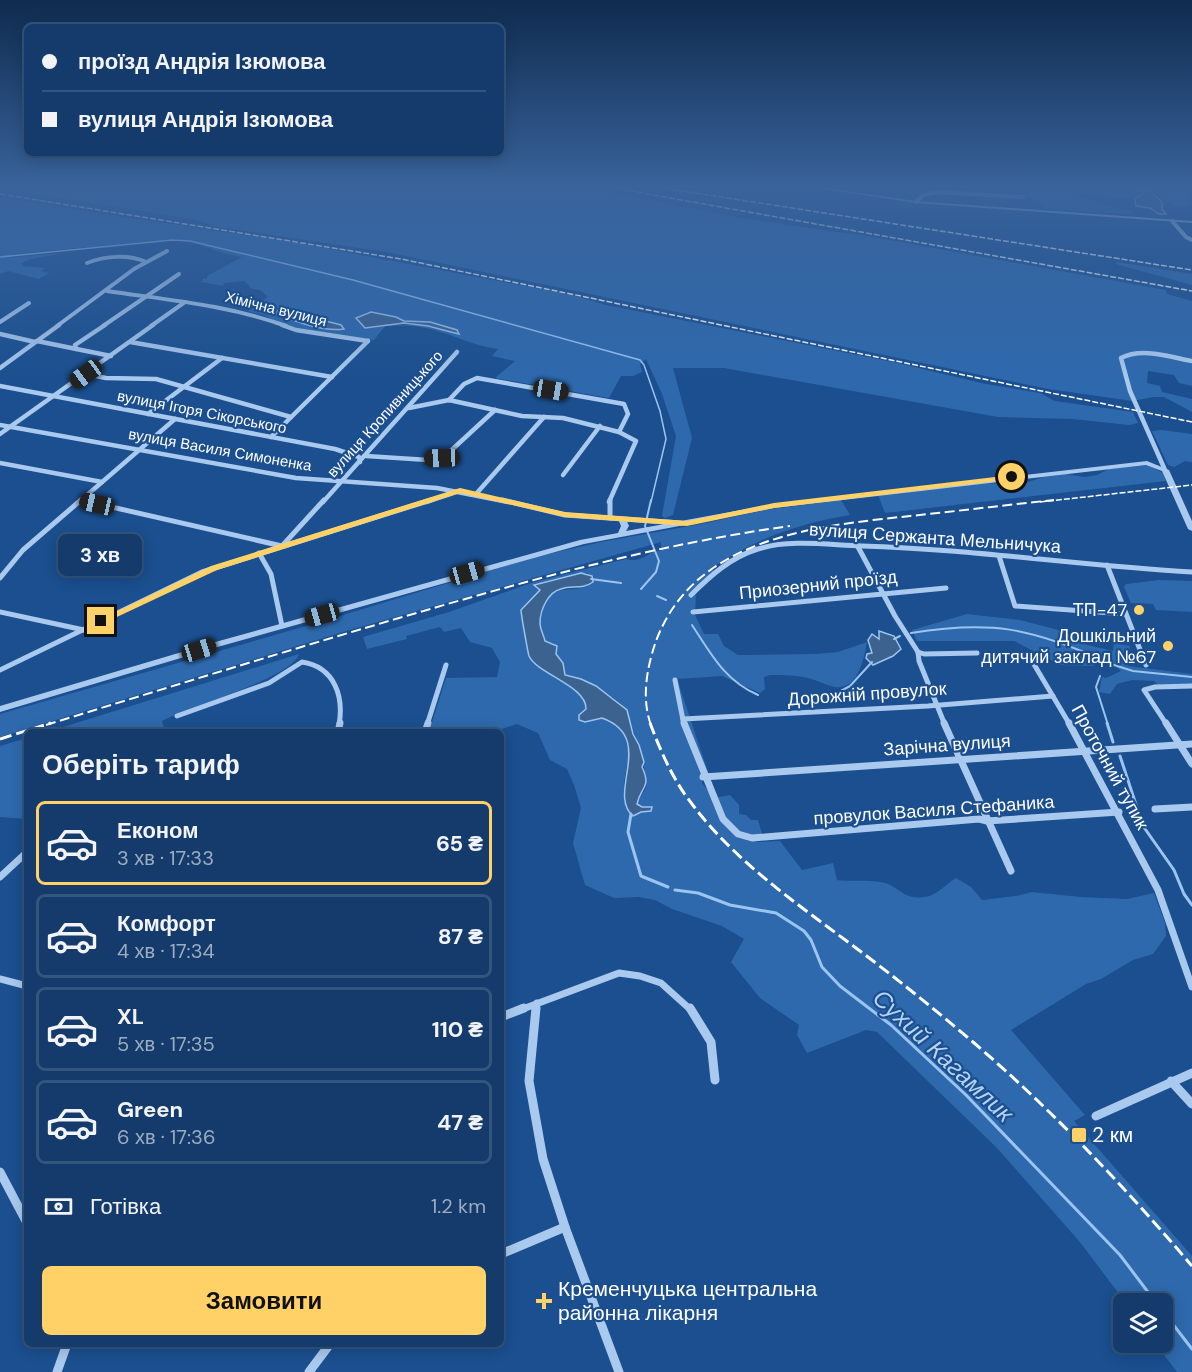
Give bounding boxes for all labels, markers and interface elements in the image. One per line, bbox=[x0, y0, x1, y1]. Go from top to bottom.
text: проїзд Андрія Ізюмова bbox=[78, 47, 326, 76]
text: вулиця Андрія Ізюмова bbox=[78, 105, 333, 134]
street label: Хімічна вулиця bbox=[223, 287, 329, 331]
street label: вулиця Кропивницького bbox=[323, 346, 447, 482]
car bbox=[66, 356, 106, 392]
car bbox=[532, 378, 570, 402]
street label: вулиця Ігоря Сікорського bbox=[116, 386, 288, 438]
street label: вулиця Василя Симоненка bbox=[127, 424, 314, 476]
car bbox=[424, 448, 460, 468]
route start bbox=[998, 463, 1025, 490]
car bbox=[77, 491, 117, 517]
street label: вулиця Сержанта Мельничука bbox=[808, 517, 1063, 559]
callout: 3 хв bbox=[59, 534, 143, 576]
text: 3 хв bbox=[80, 542, 120, 568]
car bbox=[447, 559, 487, 587]
street label: Приозерний проїзд bbox=[738, 565, 899, 605]
place label: ТП-47 bbox=[1073, 598, 1127, 622]
car bbox=[302, 601, 342, 629]
marker: ТП-47 bbox=[1132, 603, 1146, 617]
route end bbox=[87, 607, 114, 634]
place label: Дошкільний дитячий заклад №67 bbox=[981, 624, 1156, 669]
car bbox=[179, 636, 219, 664]
marker: Дошкільний дитячий заклад №67 bbox=[1161, 639, 1175, 653]
street label: Дорожній провулок bbox=[787, 676, 947, 712]
street label: Проточний тупик bbox=[1066, 700, 1154, 834]
street label: Зарічна вулиця bbox=[883, 729, 1011, 761]
text: Оберіть тариф bbox=[42, 747, 240, 782]
street label: провулок Василя Стефаника bbox=[813, 790, 1056, 830]
icon: car bbox=[45, 816, 99, 870]
text: Економ bbox=[117, 816, 199, 845]
text: 65 ₴ bbox=[436, 829, 483, 858]
text: 3 хв · 17:33 bbox=[117, 845, 214, 871]
icon: car bbox=[45, 909, 99, 963]
text: Комфорт bbox=[117, 909, 216, 938]
text: 87 ₴ bbox=[438, 922, 483, 951]
text: 4 хв · 17:34 bbox=[117, 938, 215, 964]
water label: Сухий Кагамлик bbox=[866, 982, 1022, 1130]
icon: car bbox=[45, 1002, 99, 1056]
text: XL bbox=[117, 1002, 144, 1031]
text: 110 ₴ bbox=[432, 1015, 483, 1044]
text: 5 хв · 17:35 bbox=[117, 1031, 215, 1057]
icon: car bbox=[45, 1095, 99, 1149]
text: Green bbox=[117, 1095, 183, 1124]
text: 47 ₴ bbox=[437, 1108, 483, 1137]
place label: 2 км bbox=[1092, 1121, 1133, 1149]
text: 6 хв · 17:36 bbox=[117, 1124, 215, 1150]
marker: 2 км bbox=[1070, 1126, 1088, 1144]
icon: cash bbox=[42, 1190, 75, 1223]
text: Готівка bbox=[90, 1192, 161, 1221]
text: 1.2 km bbox=[431, 1193, 486, 1219]
button: Замовити bbox=[42, 1266, 486, 1335]
place label: Кременчуцька центральна районна лікарня bbox=[558, 1275, 817, 1327]
marker: Кременчуцька центральна районна лікарня bbox=[535, 1292, 553, 1310]
map controls bbox=[1113, 1293, 1173, 1353]
button: layers bbox=[1113, 1293, 1173, 1353]

